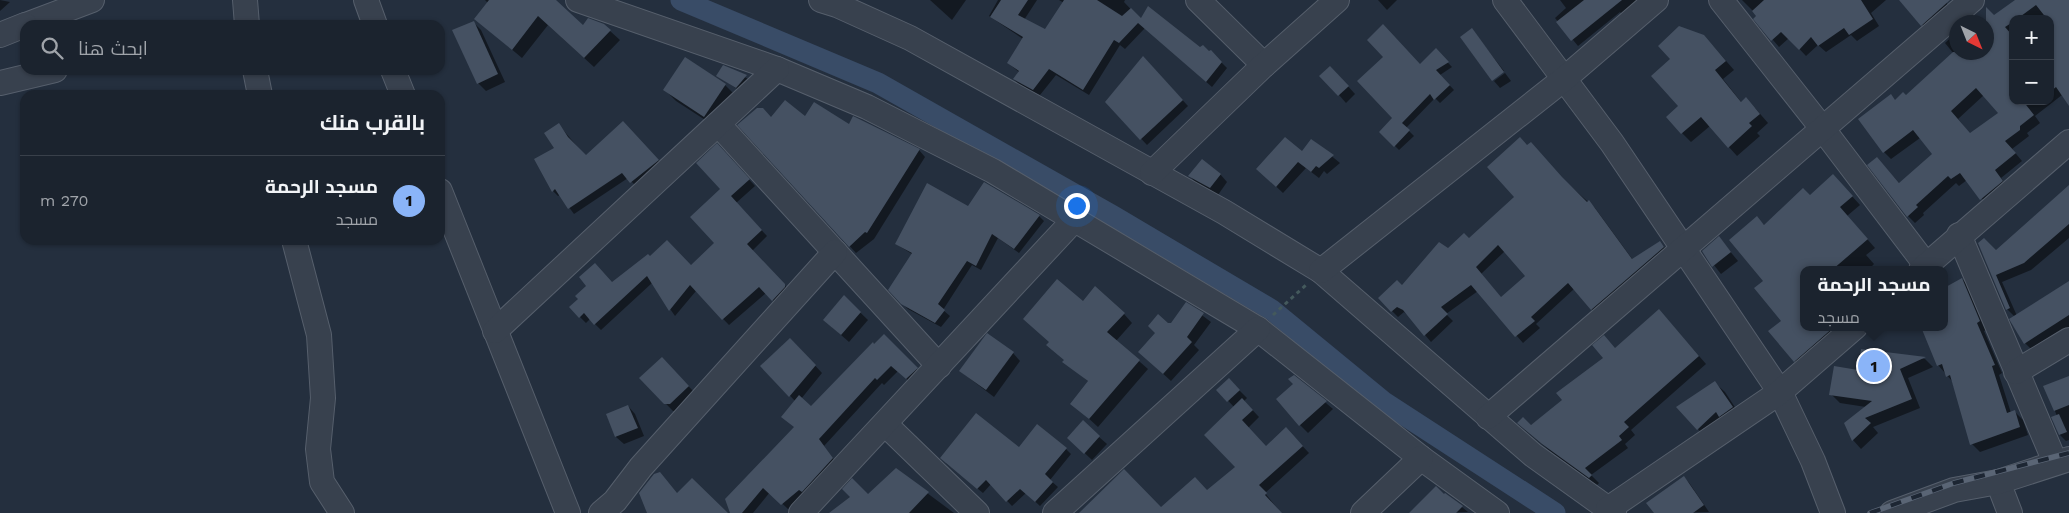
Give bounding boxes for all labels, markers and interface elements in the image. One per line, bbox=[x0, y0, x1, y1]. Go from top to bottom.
north arrow bbox=[1949, 15, 1994, 60]
map controls bbox=[2009, 15, 2054, 105]
button: + bbox=[2009, 15, 2054, 60]
search box bbox=[20, 20, 445, 75]
icon: search bbox=[38, 34, 66, 62]
text: ابحث هنا bbox=[78, 37, 148, 60]
button: − bbox=[2009, 60, 2054, 105]
text: بالقرب منك bbox=[320, 110, 425, 135]
text: مسجد الرحمة bbox=[265, 175, 378, 198]
text: 270 m bbox=[40, 191, 88, 210]
text: 1 bbox=[406, 191, 412, 210]
your location bbox=[1064, 193, 1090, 219]
text: مسجد bbox=[336, 210, 378, 229]
popup bbox=[1800, 266, 1948, 331]
text: مسجد الرحمة bbox=[1817, 273, 1931, 296]
text: مسجد bbox=[1817, 308, 1860, 327]
pin: 1 bbox=[1858, 347, 1890, 385]

